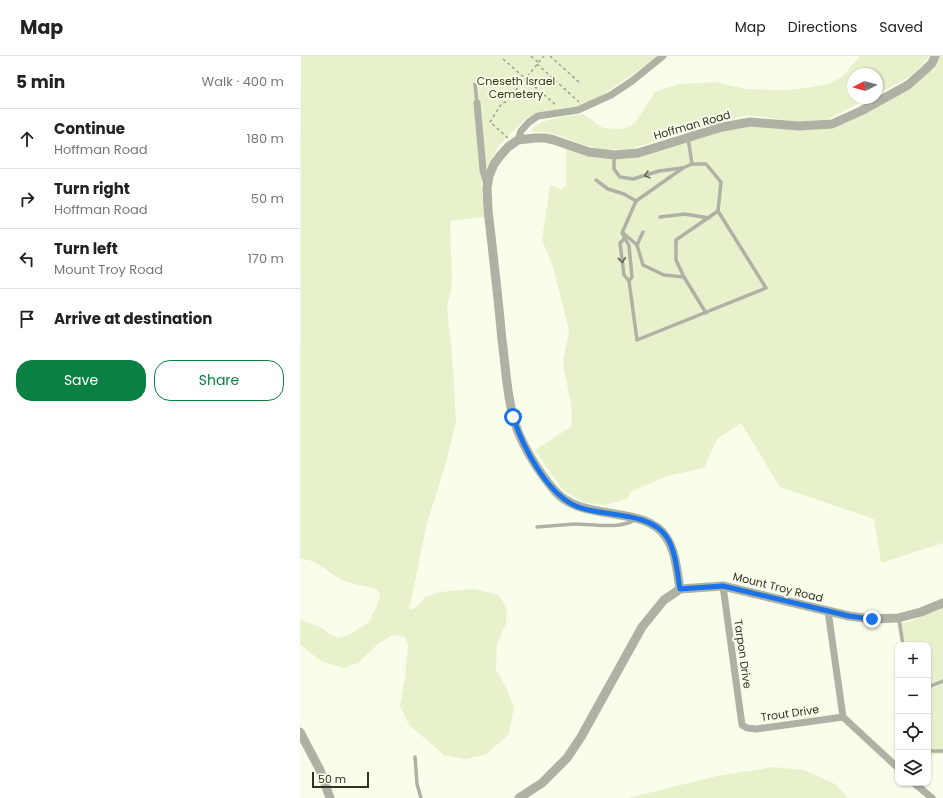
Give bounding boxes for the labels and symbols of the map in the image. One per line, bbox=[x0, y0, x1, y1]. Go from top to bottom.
north arrow bbox=[847, 68, 883, 104]
park label: Cneseth Israel Cemetery bbox=[477, 73, 555, 102]
street label: Hoffman Road bbox=[652, 106, 732, 144]
one-way arrow bbox=[643, 170, 650, 179]
one-way arrow bbox=[617, 257, 626, 263]
route start bbox=[504, 408, 522, 426]
street label: Mount Troy Road bbox=[731, 568, 825, 606]
route end bbox=[863, 610, 881, 628]
street label: Tarpon Drive bbox=[730, 618, 756, 690]
street label: Trout Drive bbox=[760, 701, 820, 725]
scale bar bbox=[312, 770, 369, 789]

